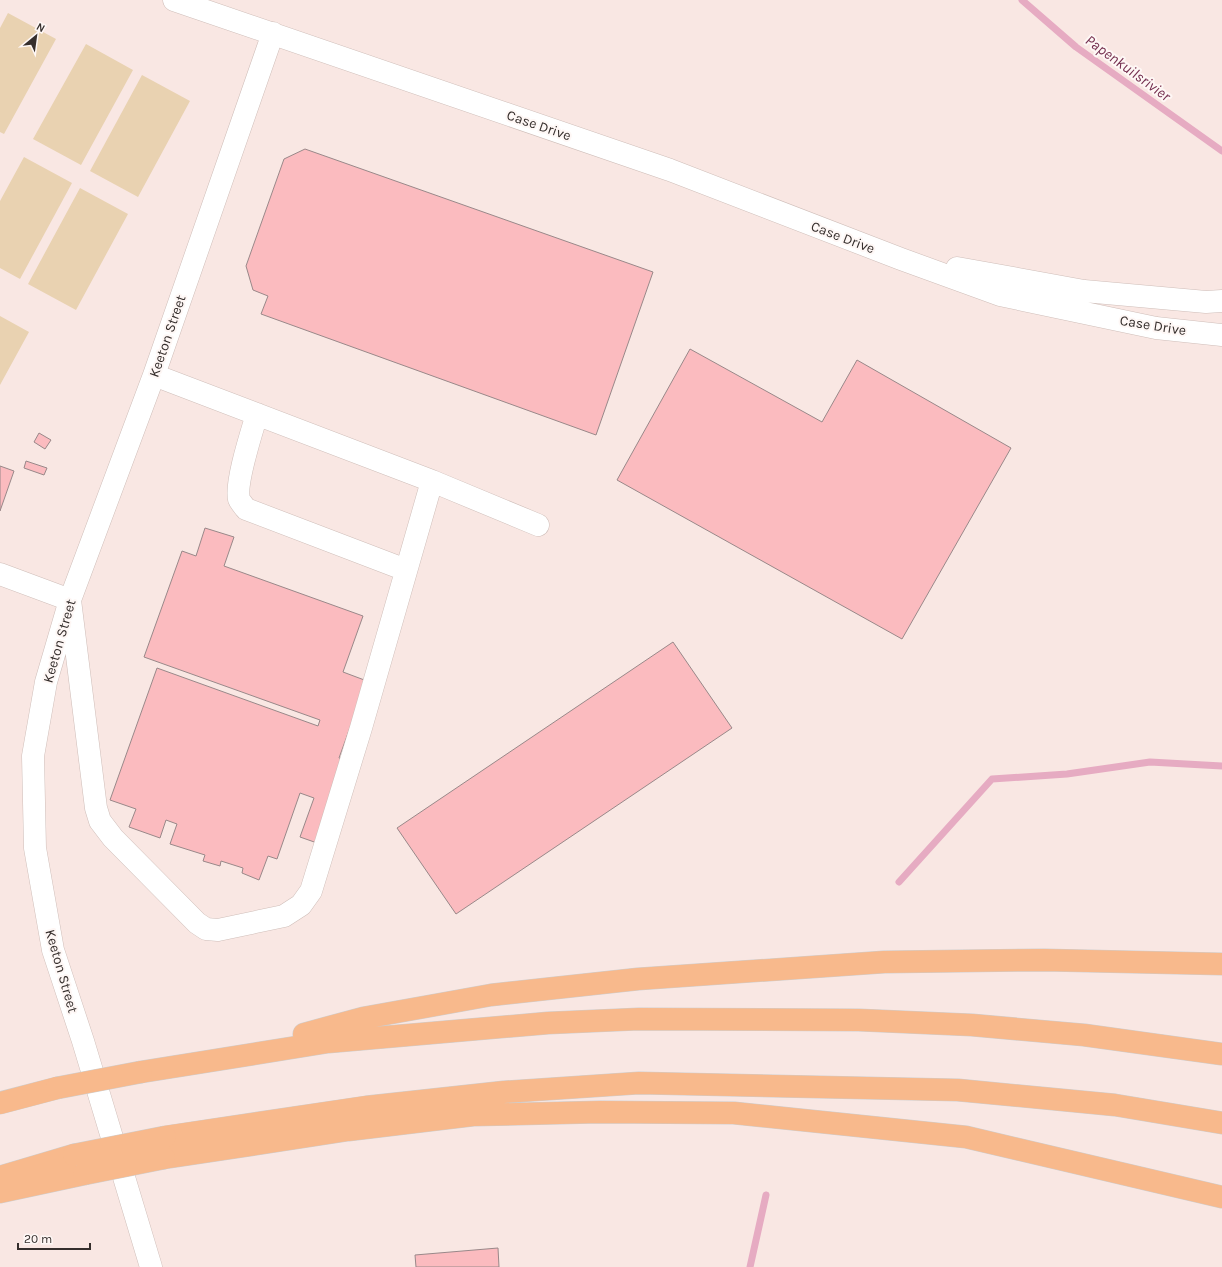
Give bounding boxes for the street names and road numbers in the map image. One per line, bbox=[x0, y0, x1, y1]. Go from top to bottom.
street label: Case Drive bbox=[504, 107, 573, 144]
street label: Case Drive bbox=[809, 218, 877, 257]
street label: Keeton Street bbox=[145, 293, 190, 380]
street label: Case Drive bbox=[1119, 312, 1187, 339]
street label: Keeton Street bbox=[39, 597, 80, 685]
street label: Keeton Street bbox=[41, 927, 82, 1015]

